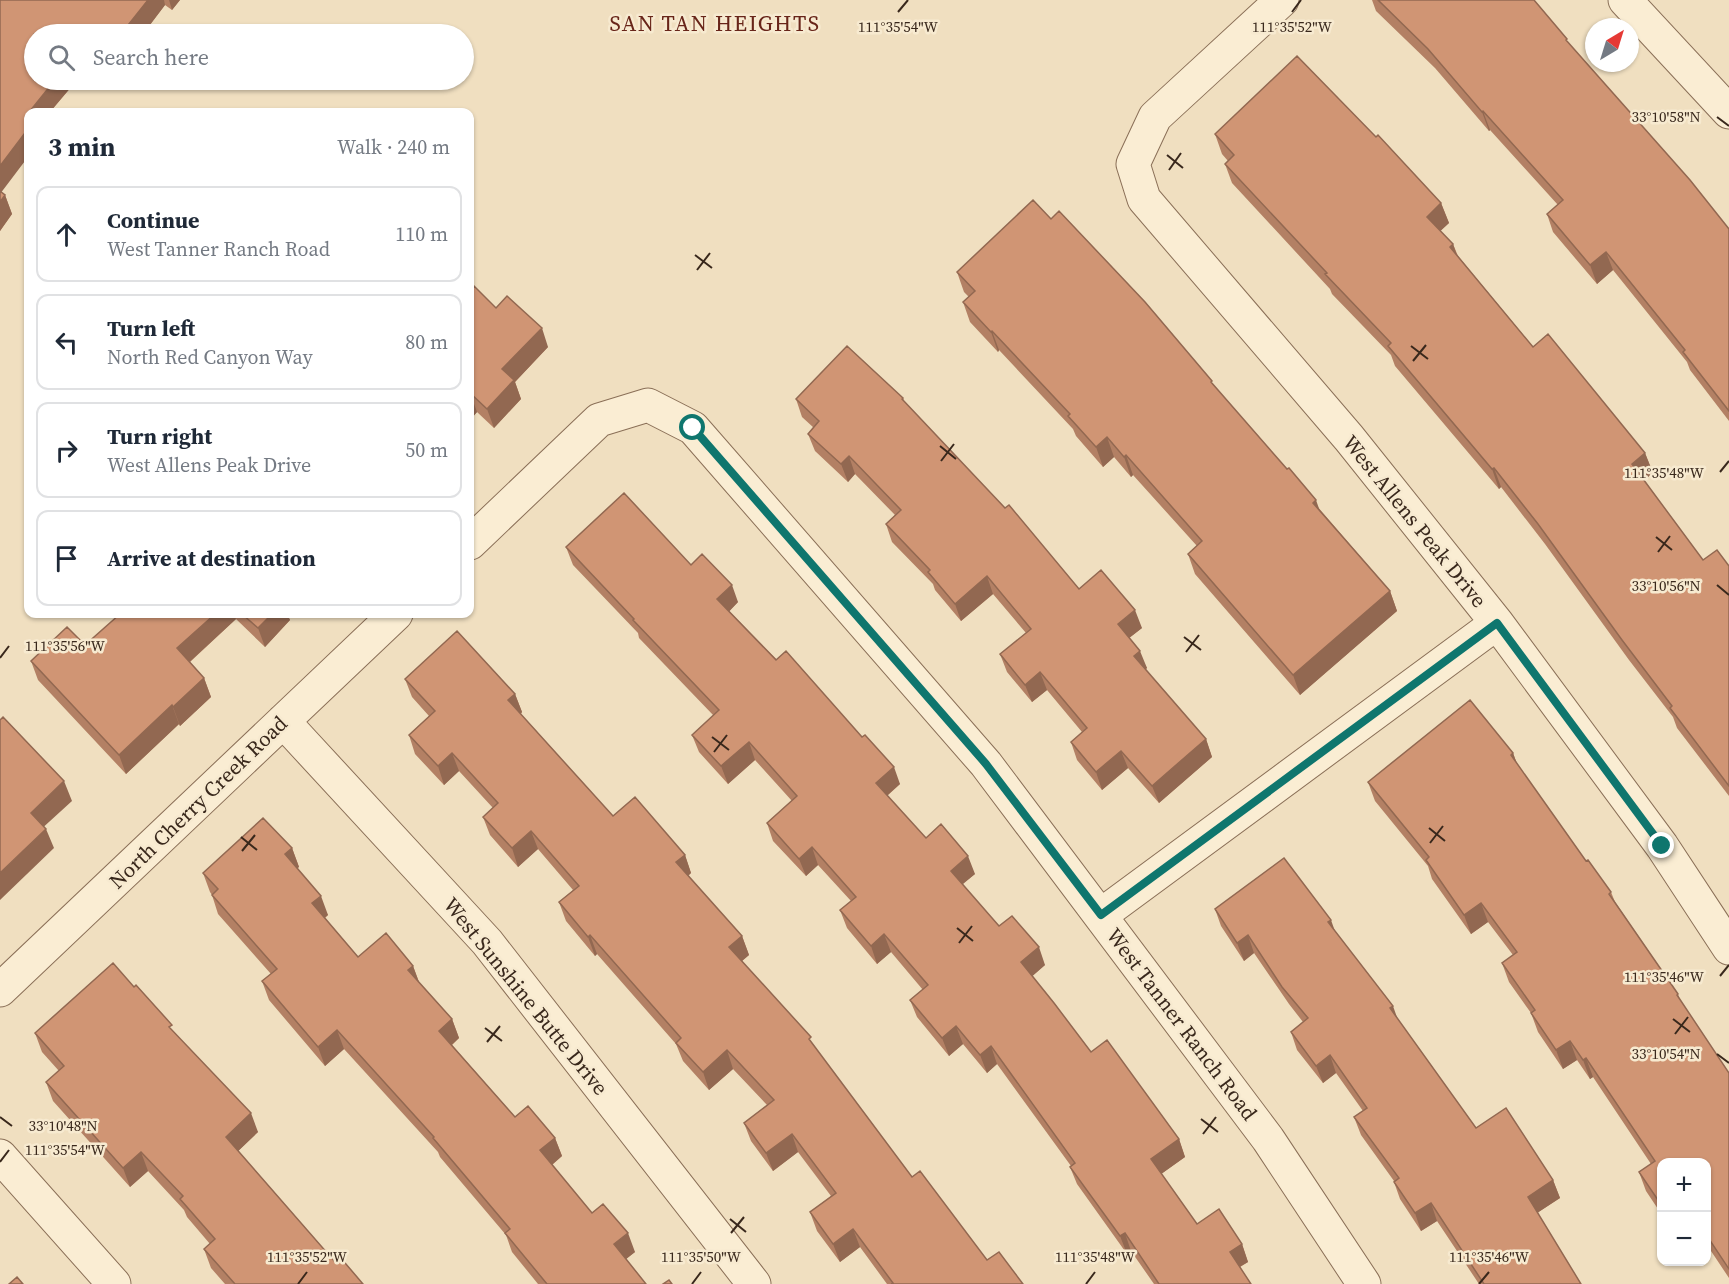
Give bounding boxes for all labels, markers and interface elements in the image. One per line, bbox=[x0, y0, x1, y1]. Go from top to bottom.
district label: SAN TAN HEIGHTS bbox=[610, 8, 820, 38]
text: 111°35'54"W bbox=[858, 16, 939, 37]
text: 111°35'52"W bbox=[1252, 16, 1333, 37]
north arrow bbox=[1585, 18, 1639, 72]
search box bbox=[24, 24, 474, 90]
icon: search bbox=[45, 41, 78, 74]
text: Search here bbox=[93, 42, 209, 72]
text: 33°10'58"N bbox=[1631, 106, 1701, 127]
text: 3 min bbox=[48, 129, 115, 165]
text: Walk · 240 m bbox=[337, 133, 450, 161]
text: Continue bbox=[107, 205, 200, 235]
icon: ahead bbox=[50, 218, 83, 251]
text: 110 m bbox=[395, 220, 448, 248]
text: West Tanner Ranch Road bbox=[107, 235, 330, 263]
text: Turn left bbox=[107, 313, 195, 343]
icon: left bbox=[50, 326, 83, 359]
text: 80 m bbox=[405, 328, 448, 356]
text: North Red Canyon Way bbox=[107, 343, 313, 371]
route start bbox=[679, 414, 705, 440]
text: Turn right bbox=[107, 421, 212, 451]
street label: West Allens Peak Drive bbox=[1336, 429, 1494, 613]
icon: right bbox=[50, 434, 83, 467]
text: 50 m bbox=[405, 436, 448, 464]
text: West Allens Peak Drive bbox=[107, 451, 311, 479]
text: 111°35'48"W bbox=[1624, 462, 1705, 483]
icon: arrive bbox=[50, 542, 83, 575]
text: Arrive at destination bbox=[107, 543, 316, 573]
text: 33°10'56"N bbox=[1631, 575, 1701, 596]
text: 111°35'56"W bbox=[25, 635, 106, 656]
street label: North Cherry Creek Road bbox=[102, 709, 294, 895]
route end bbox=[1648, 832, 1674, 858]
street label: West Sunshine Butte Drive bbox=[437, 891, 615, 1101]
street label: West Tanner Ranch Road bbox=[1100, 922, 1264, 1126]
text: 111°35'46"W bbox=[1624, 966, 1705, 987]
text: 33°10'54"N bbox=[1631, 1043, 1701, 1064]
text: 33°10'48"N bbox=[28, 1115, 98, 1136]
text: 111°35'54"W bbox=[25, 1139, 106, 1160]
map controls bbox=[1657, 1158, 1711, 1266]
button: + bbox=[1657, 1158, 1711, 1212]
button: − bbox=[1657, 1212, 1711, 1266]
text: 111°35'52"W bbox=[267, 1246, 348, 1267]
text: 111°35'50"W bbox=[661, 1246, 742, 1267]
text: 111°35'48"W bbox=[1055, 1246, 1136, 1267]
text: 111°35'46"W bbox=[1449, 1246, 1530, 1267]

